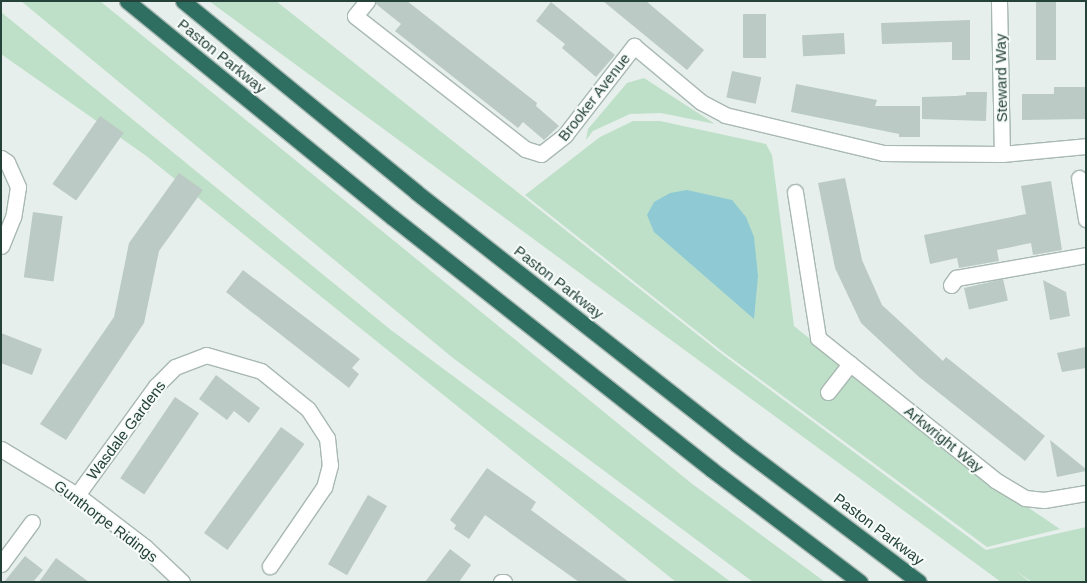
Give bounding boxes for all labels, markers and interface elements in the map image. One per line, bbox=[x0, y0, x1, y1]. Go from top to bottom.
street label: Paston Parkway bbox=[174, 15, 270, 97]
street label: Steward Way bbox=[991, 34, 1011, 122]
street label: Brooker Avenue bbox=[554, 49, 634, 145]
street label: Paston Parkway bbox=[511, 242, 607, 322]
street label: Wasdale Gardens bbox=[83, 377, 169, 483]
street label: Arkwright Way bbox=[901, 402, 987, 476]
street label: Gunthorpe Ridings bbox=[51, 476, 161, 566]
street label: Paston Parkway bbox=[830, 489, 928, 569]

